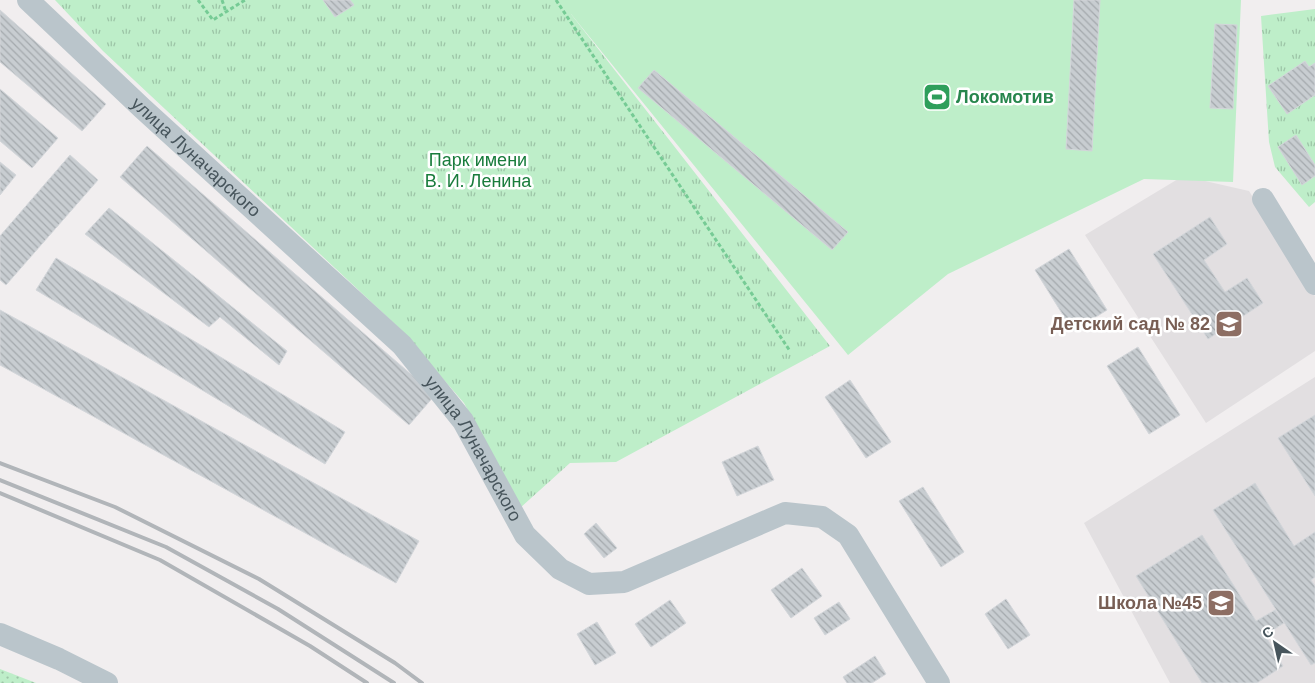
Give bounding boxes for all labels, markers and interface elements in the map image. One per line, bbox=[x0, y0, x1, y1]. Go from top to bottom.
sports icon: Локомотив bbox=[922, 82, 952, 112]
place label: Локомотив bbox=[956, 87, 1054, 107]
street label: улица Луначарского bbox=[127, 93, 265, 221]
park label: Парк имени В. И. Ленина bbox=[425, 150, 532, 191]
school or university icon: Детский сад № 82 bbox=[1214, 309, 1244, 339]
place label: Детский сад № 82 bbox=[1051, 314, 1210, 334]
street label: улица Луначарского bbox=[421, 372, 526, 525]
school or university icon: Школа №45 bbox=[1206, 588, 1236, 618]
place label: Школа №45 bbox=[1098, 593, 1202, 613]
north arrow bbox=[1250, 618, 1300, 668]
text: С bbox=[1259, 623, 1276, 642]

